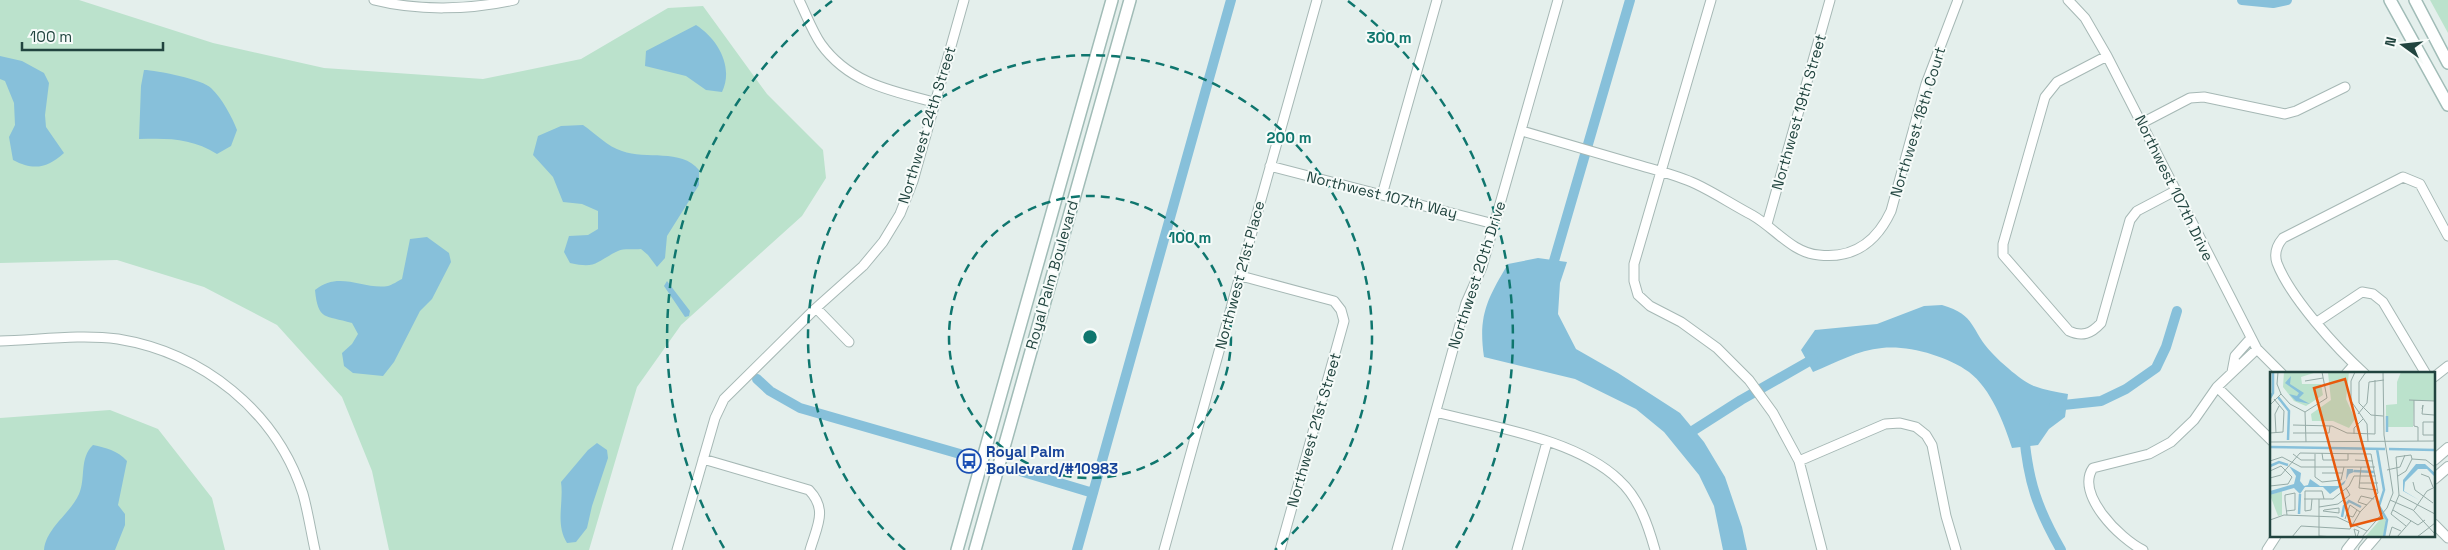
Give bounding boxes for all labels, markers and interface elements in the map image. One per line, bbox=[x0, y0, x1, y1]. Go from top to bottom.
scale bar bbox=[22, 20, 164, 52]
north arrow bbox=[2378, 20, 2428, 70]
text: 100 m bbox=[30, 27, 72, 46]
text: 300 m bbox=[1366, 28, 1412, 47]
street label: Northwest 19th Street bbox=[1767, 32, 1830, 192]
text: N bbox=[2381, 35, 2400, 49]
street label: Northwest 24th Street bbox=[893, 44, 960, 206]
street label: Northwest 18th Court bbox=[1886, 44, 1949, 199]
street label: Northwest 107th Drive bbox=[2131, 112, 2218, 264]
text: 200 m bbox=[1267, 128, 1311, 147]
street label: Northwest 107th Way bbox=[1305, 167, 1459, 222]
street label: Royal Palm Boulevard bbox=[1021, 198, 1082, 352]
street label: Northwest 21st Place bbox=[1211, 198, 1269, 351]
street label: Northwest 20th Drive bbox=[1444, 198, 1509, 351]
text: 100 m bbox=[1169, 228, 1211, 247]
centre of rings bbox=[1081, 328, 1099, 346]
street label: Northwest 21st Street bbox=[1282, 350, 1345, 509]
inset map bbox=[2270, 372, 2436, 538]
place label: Royal Palm Boulevard/#10983 bbox=[986, 442, 1118, 478]
bus stop icon: Royal Palm Boulevard/#10983 bbox=[956, 448, 982, 474]

